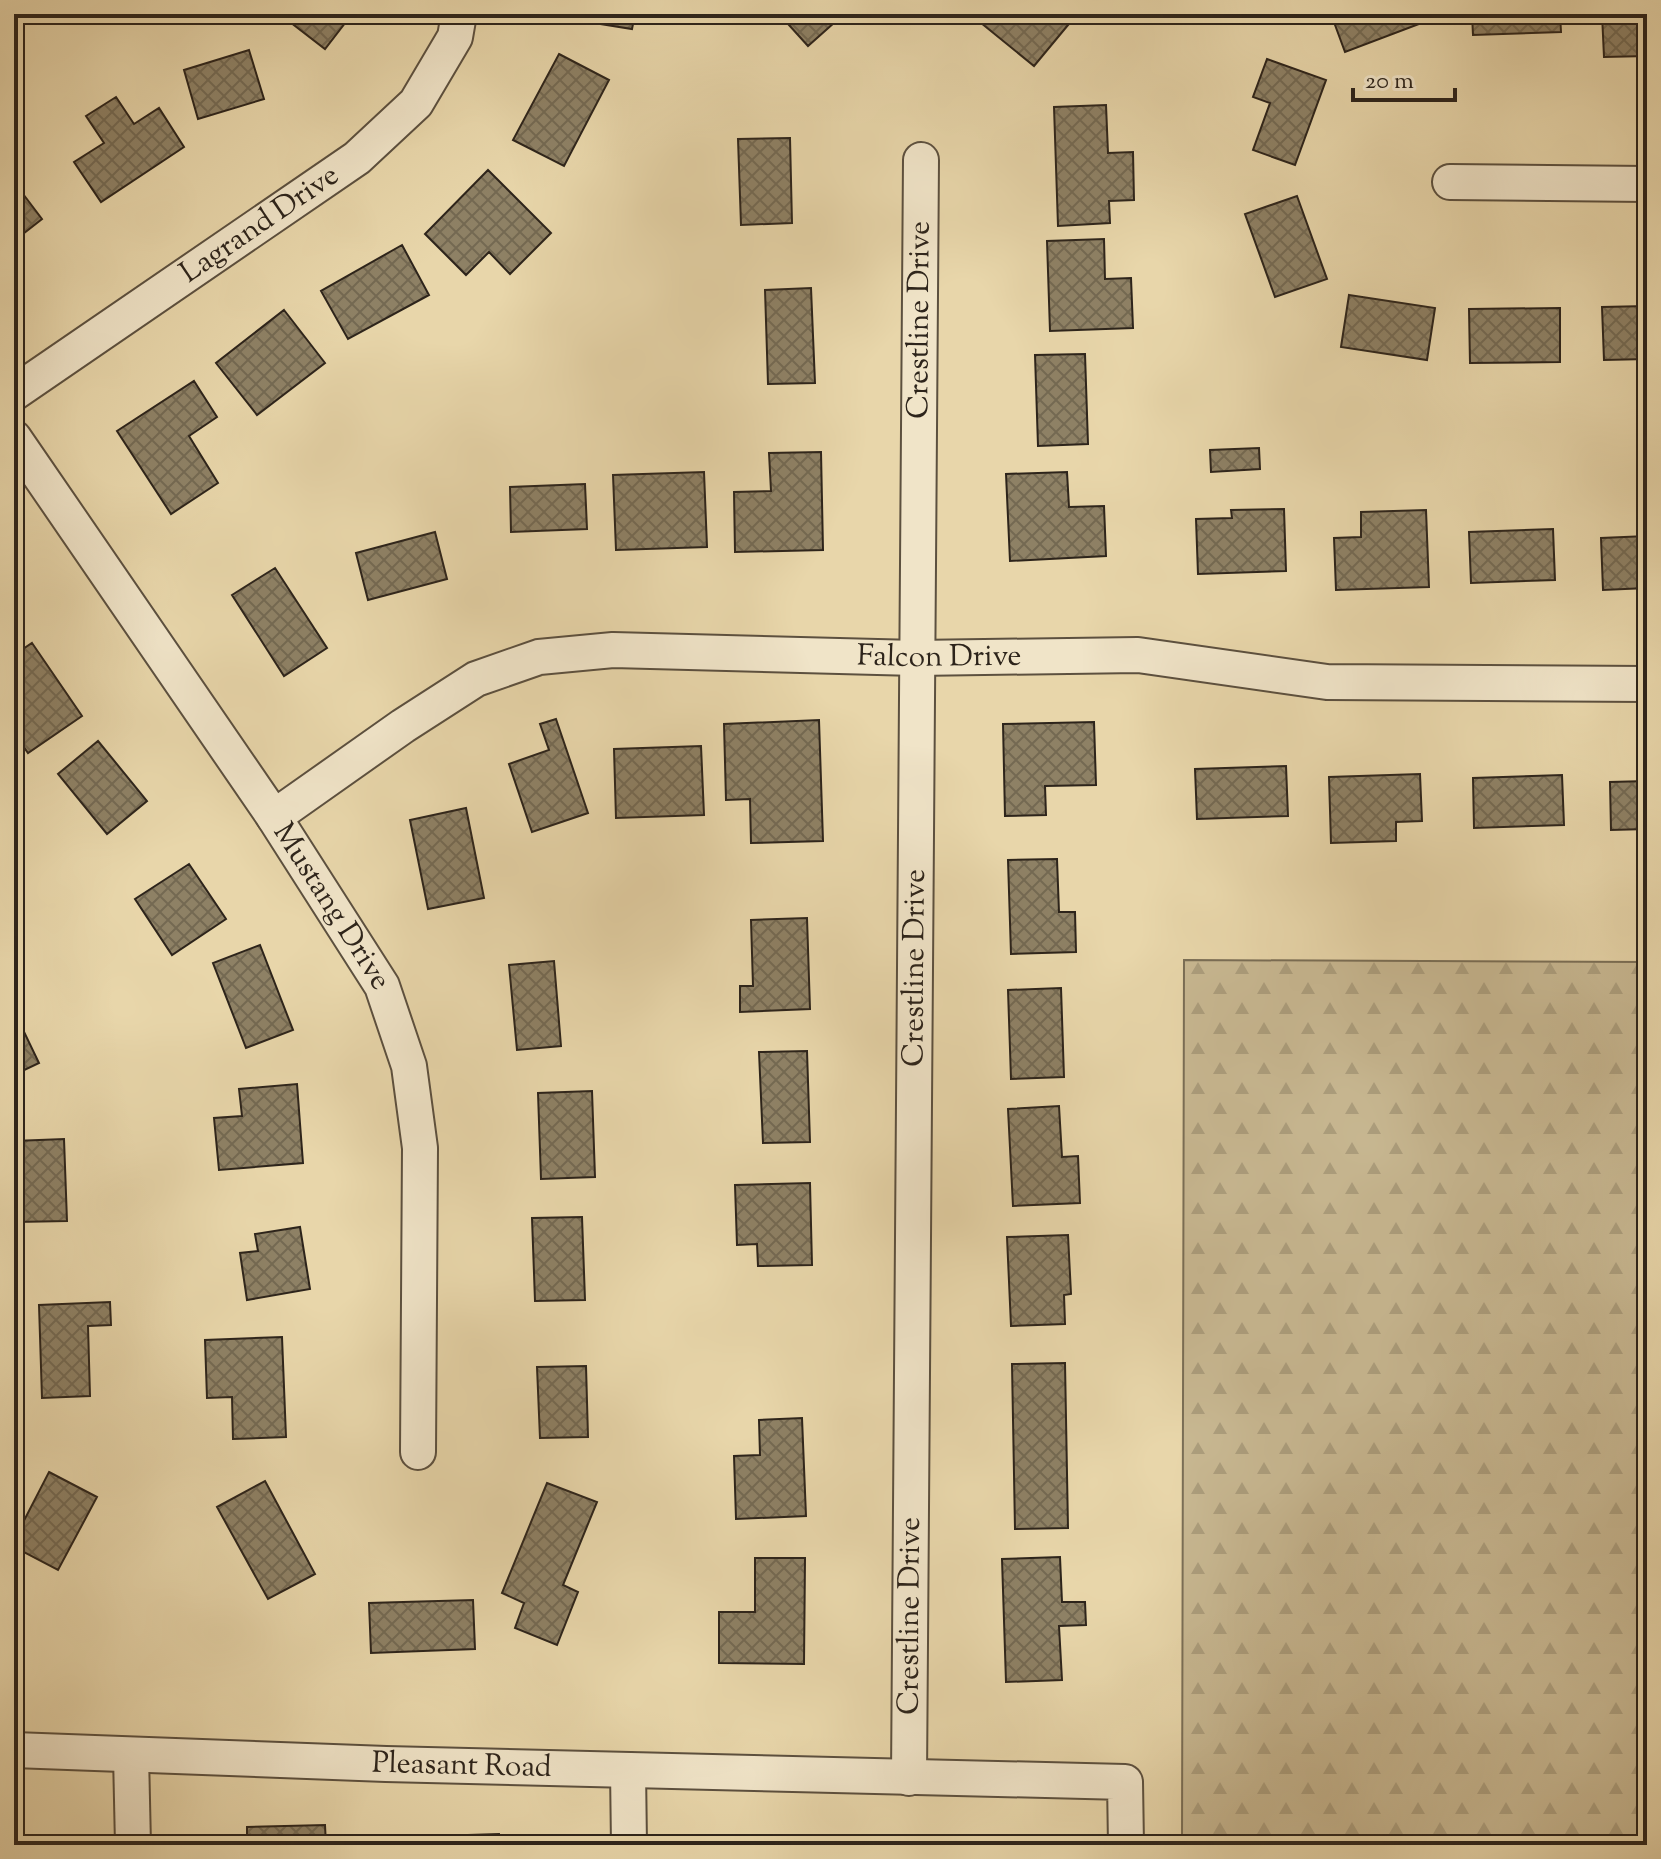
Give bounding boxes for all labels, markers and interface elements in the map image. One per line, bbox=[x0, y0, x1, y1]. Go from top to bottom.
scale bar bbox=[1353, 52, 1455, 102]
text: 20 m bbox=[1365, 65, 1414, 99]
street label: Lagrand Drive bbox=[172, 155, 348, 294]
street label: Crestline Drive bbox=[898, 221, 942, 419]
street label: Falcon Drive bbox=[856, 635, 1022, 680]
street label: Mustang Drive bbox=[262, 815, 401, 999]
street label: Crestline Drive bbox=[893, 869, 937, 1067]
street label: Crestline Drive bbox=[888, 1517, 932, 1715]
street label: Pleasant Road bbox=[371, 1742, 552, 1790]

